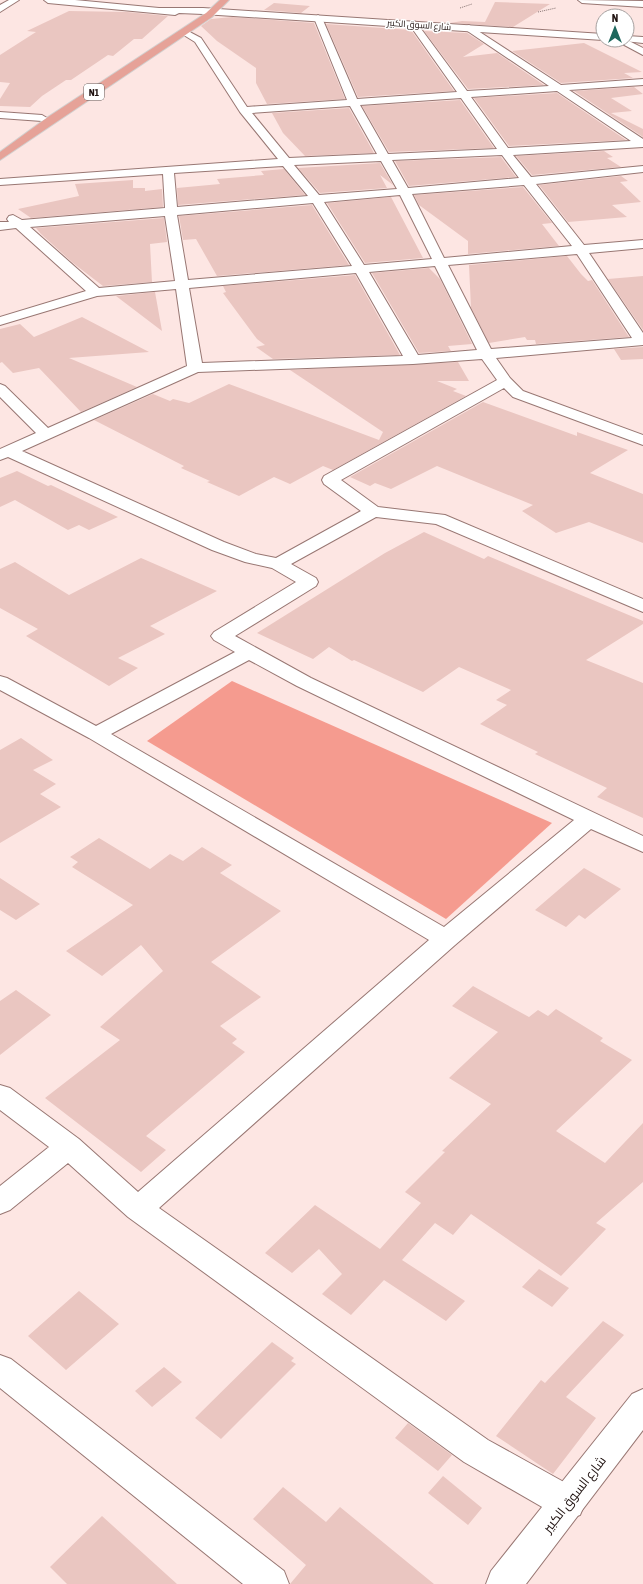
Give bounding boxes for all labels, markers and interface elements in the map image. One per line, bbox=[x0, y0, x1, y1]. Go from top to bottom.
north arrow bbox=[595, 8, 635, 48]
text: N bbox=[612, 12, 618, 24]
street label: شارع السوق الكبير bbox=[385, 18, 451, 33]
road number: N1 bbox=[84, 84, 104, 100]
street label: شارع السوق الكبير bbox=[539, 1453, 610, 1537]

